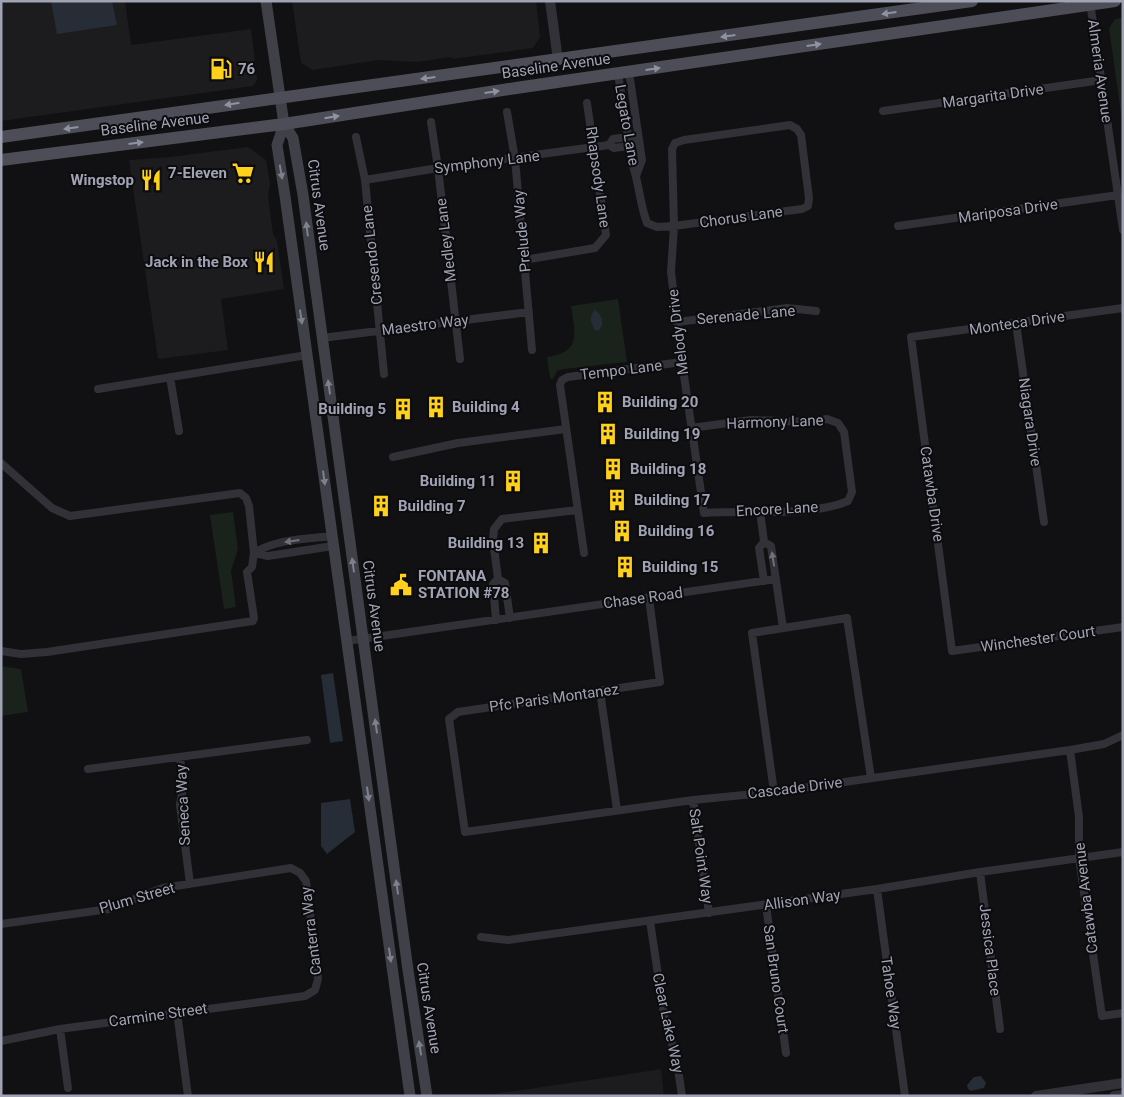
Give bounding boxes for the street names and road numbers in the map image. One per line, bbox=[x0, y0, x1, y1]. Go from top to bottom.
street label: Almeria Avenue bbox=[1084, 18, 1116, 124]
street label: Baseline Avenue bbox=[501, 49, 612, 83]
street label: Margarita Drive bbox=[941, 80, 1045, 112]
street label: Legato Lane bbox=[611, 83, 643, 167]
street label: Baseline Avenue bbox=[100, 108, 210, 140]
street label: Rhapsody Lane bbox=[582, 125, 614, 229]
street label: Symphony Lane bbox=[433, 147, 541, 177]
street label: Citrus Avenue bbox=[304, 158, 334, 252]
street label: Prelude Way bbox=[509, 189, 535, 273]
street label: Mariposa Drive bbox=[957, 195, 1059, 227]
street label: Medley Lane bbox=[432, 197, 460, 283]
street label: Chorus Lane bbox=[698, 202, 784, 232]
street label: Cresendo Lane bbox=[358, 204, 386, 306]
street label: Melody Drive bbox=[664, 288, 692, 376]
street label: Serenade Lane bbox=[696, 302, 796, 328]
street label: Monteca Drive bbox=[968, 307, 1066, 339]
street label: Maestro Way bbox=[381, 311, 469, 339]
street label: Tempo Lane bbox=[579, 356, 663, 384]
street label: Niagara Drive bbox=[1015, 376, 1045, 468]
street label: Harmony Lane bbox=[726, 411, 824, 433]
street label: Catawba Drive bbox=[916, 445, 948, 543]
street label: Encore Lane bbox=[735, 498, 819, 520]
street label: Citrus Avenue bbox=[359, 559, 389, 653]
street label: Chase Road bbox=[602, 584, 684, 612]
street label: Winchester Court bbox=[979, 622, 1097, 656]
street label: Pfc Paris Montanez bbox=[488, 680, 620, 716]
street label: Seneca Way bbox=[172, 764, 194, 846]
street label: Cascade Drive bbox=[747, 773, 844, 803]
street label: Salt Point Way bbox=[685, 807, 717, 905]
street label: Catawba Avenue bbox=[1070, 841, 1102, 954]
street label: Plum Street bbox=[97, 879, 177, 917]
street label: Canterra Way bbox=[297, 886, 325, 976]
street label: Allison Way bbox=[762, 886, 842, 914]
street label: Jessica Place bbox=[975, 903, 1005, 997]
street label: San Bruno Court bbox=[759, 924, 793, 1034]
street label: Tahoe Way bbox=[877, 956, 905, 1030]
street label: Citrus Avenue bbox=[413, 961, 445, 1055]
street label: Clear Lake Way bbox=[649, 971, 687, 1075]
street label: Carmine Street bbox=[108, 999, 209, 1031]

